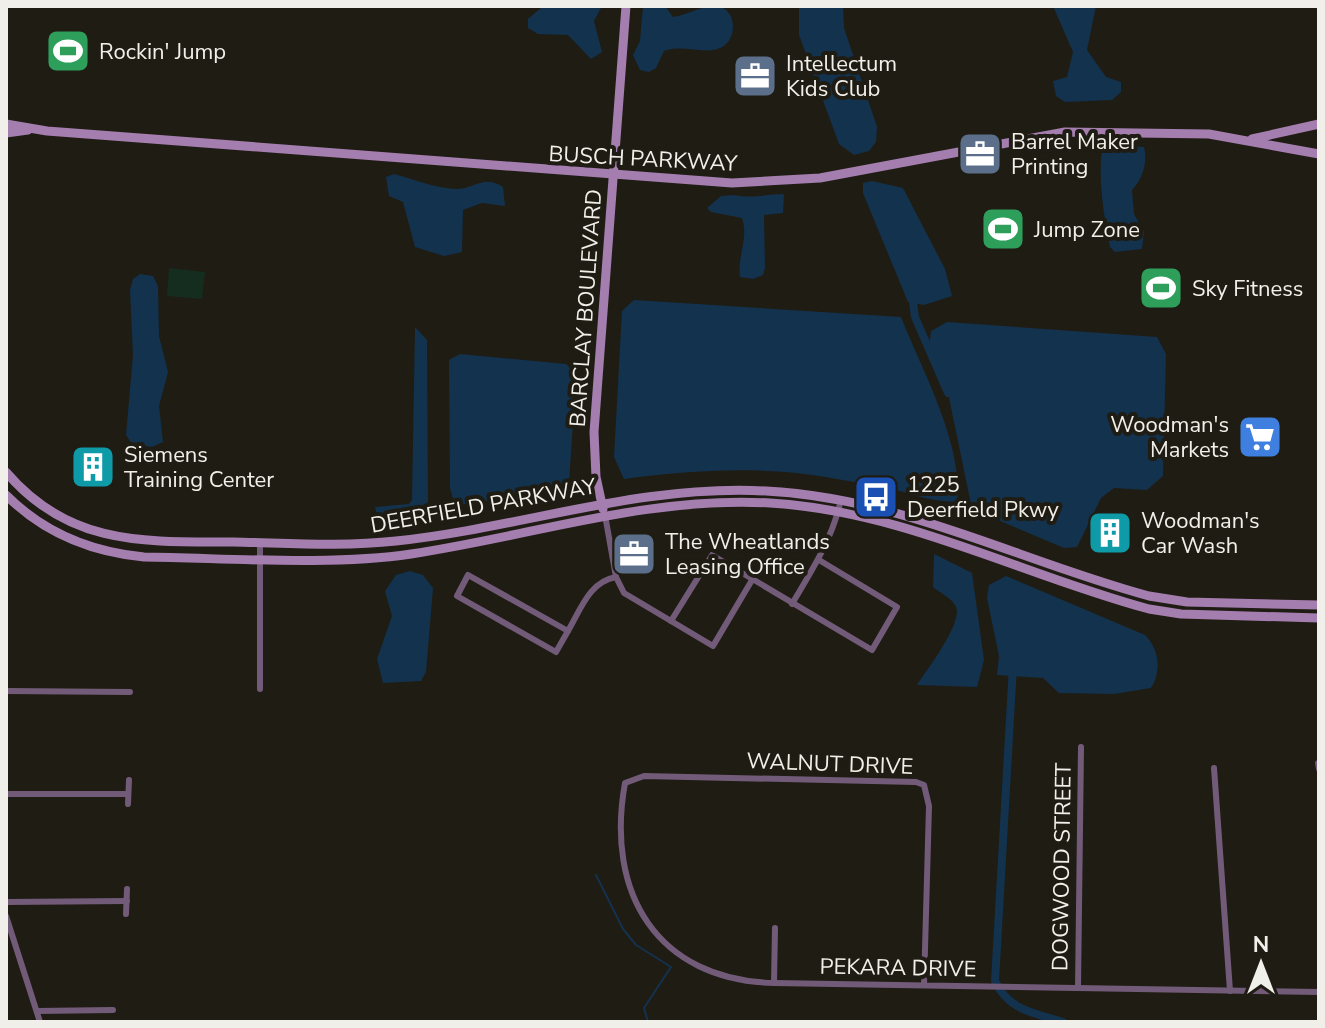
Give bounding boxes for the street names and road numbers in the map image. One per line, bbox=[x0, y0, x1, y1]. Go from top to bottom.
street label: BUSCH PARKWAY bbox=[548, 139, 739, 179]
street label: BARCLAY BOULEVARD bbox=[563, 188, 609, 428]
street label: DEERFIELD PARKWAY bbox=[368, 471, 599, 541]
street label: WALNUT DRIVE bbox=[746, 746, 914, 782]
street label: DOGWOOD STREET bbox=[1045, 762, 1079, 971]
street label: PEKARA DRIVE bbox=[819, 952, 977, 984]

